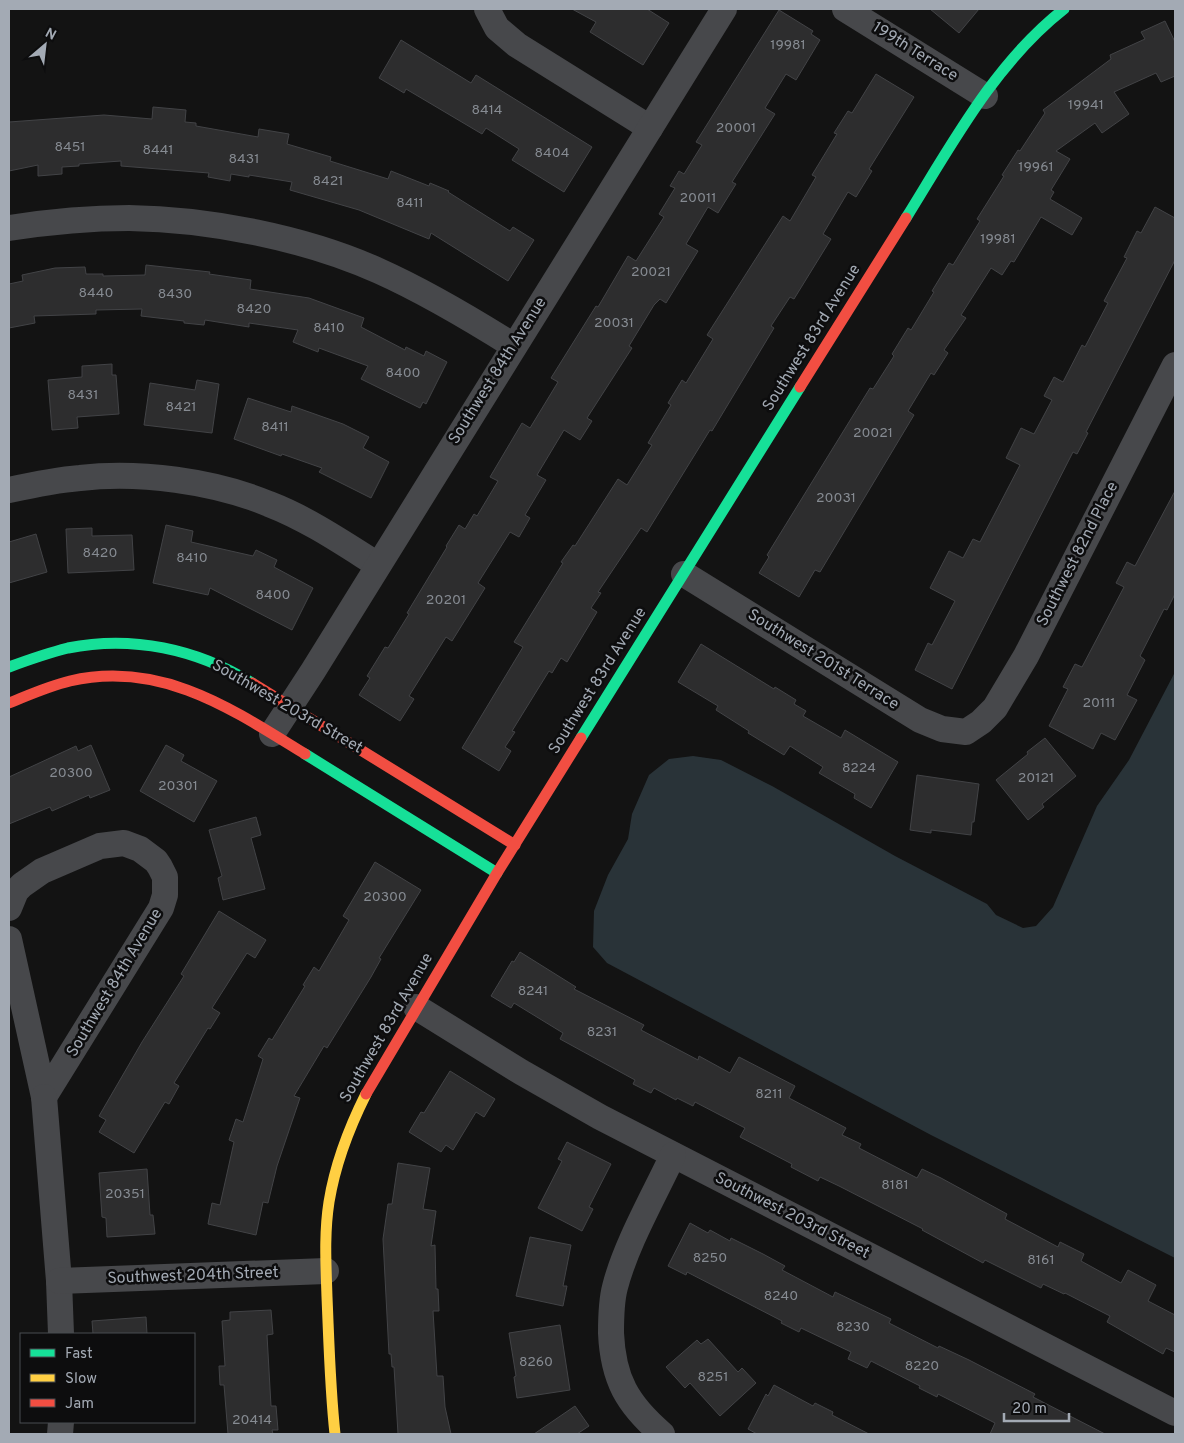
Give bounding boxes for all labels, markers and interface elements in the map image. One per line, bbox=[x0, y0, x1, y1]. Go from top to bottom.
street label: 199th Terrace bbox=[869, 18, 961, 86]
north arrow bbox=[20, 20, 70, 70]
text: N bbox=[42, 25, 59, 45]
house number: 19981 bbox=[770, 37, 806, 54]
house number: 19941 bbox=[1068, 97, 1104, 114]
house number: 8414 bbox=[472, 102, 502, 119]
house number: 20001 bbox=[716, 120, 756, 137]
house number: 8451 bbox=[54, 139, 86, 156]
house number: 8441 bbox=[142, 142, 174, 159]
house number: 8404 bbox=[535, 145, 569, 162]
house number: 8431 bbox=[229, 151, 259, 168]
house number: 19961 bbox=[1018, 159, 1054, 176]
house number: 8421 bbox=[312, 173, 344, 190]
house number: 20011 bbox=[680, 190, 716, 207]
house number: 8411 bbox=[396, 195, 424, 212]
house number: 19981 bbox=[980, 231, 1016, 248]
street label: Southwest 83rd Avenue bbox=[759, 261, 865, 415]
house number: 20021 bbox=[631, 264, 671, 281]
house number: 8440 bbox=[79, 285, 113, 302]
house number: 8430 bbox=[158, 286, 192, 303]
street label: Southwest 84th Avenue bbox=[445, 294, 551, 448]
house number: 8420 bbox=[237, 301, 271, 318]
house number: 20031 bbox=[594, 315, 634, 332]
house number: 8410 bbox=[313, 320, 345, 337]
house number: 8400 bbox=[385, 365, 421, 382]
house number: 8431 bbox=[68, 387, 98, 404]
house number: 8421 bbox=[165, 399, 197, 416]
house number: 8411 bbox=[261, 419, 289, 436]
house number: 20021 bbox=[853, 425, 893, 442]
street label: Southwest 82nd Place bbox=[1033, 478, 1123, 630]
house number: 20031 bbox=[816, 490, 856, 507]
house number: 8420 bbox=[83, 545, 117, 562]
house number: 8410 bbox=[176, 550, 208, 567]
house number: 8400 bbox=[255, 587, 291, 604]
house number: 20201 bbox=[426, 592, 466, 609]
street label: Southwest 83rd Avenue bbox=[545, 604, 651, 758]
street label: Southwest 201st Terrace bbox=[743, 605, 903, 715]
street label: Southwest 203rd Street bbox=[208, 656, 366, 758]
house number: 20111 bbox=[1082, 695, 1116, 712]
house number: 8224 bbox=[842, 760, 876, 777]
house number: 20300 bbox=[49, 765, 93, 782]
house number: 20121 bbox=[1018, 770, 1054, 787]
house number: 20301 bbox=[158, 778, 198, 795]
house number: 20300 bbox=[363, 889, 407, 906]
street label: Southwest 84th Avenue bbox=[63, 905, 167, 1061]
street label: Southwest 83rd Avenue bbox=[336, 950, 438, 1106]
house number: 8241 bbox=[518, 983, 548, 1000]
house number: 8231 bbox=[587, 1024, 617, 1041]
house number: 8211 bbox=[755, 1086, 783, 1103]
street label: Southwest 203rd Street bbox=[711, 1168, 873, 1264]
house number: 8181 bbox=[881, 1177, 909, 1194]
house number: 20351 bbox=[105, 1186, 145, 1203]
house number: 8250 bbox=[693, 1250, 727, 1267]
house number: 8161 bbox=[1027, 1252, 1055, 1269]
street label: Southwest 204th Street bbox=[107, 1263, 279, 1289]
house number: 8240 bbox=[764, 1288, 798, 1305]
house number: 8230 bbox=[836, 1319, 870, 1336]
legend bbox=[20, 1333, 195, 1423]
text: Fast bbox=[65, 1345, 93, 1364]
house number: 8260 bbox=[519, 1354, 553, 1371]
house number: 8220 bbox=[905, 1358, 939, 1375]
house number: 8251 bbox=[698, 1369, 728, 1386]
text: Slow bbox=[65, 1370, 97, 1389]
scale bar bbox=[1004, 1390, 1069, 1422]
text: Jam bbox=[65, 1395, 94, 1414]
text: 20 m bbox=[1012, 1400, 1047, 1419]
house number: 20414 bbox=[232, 1412, 272, 1429]

